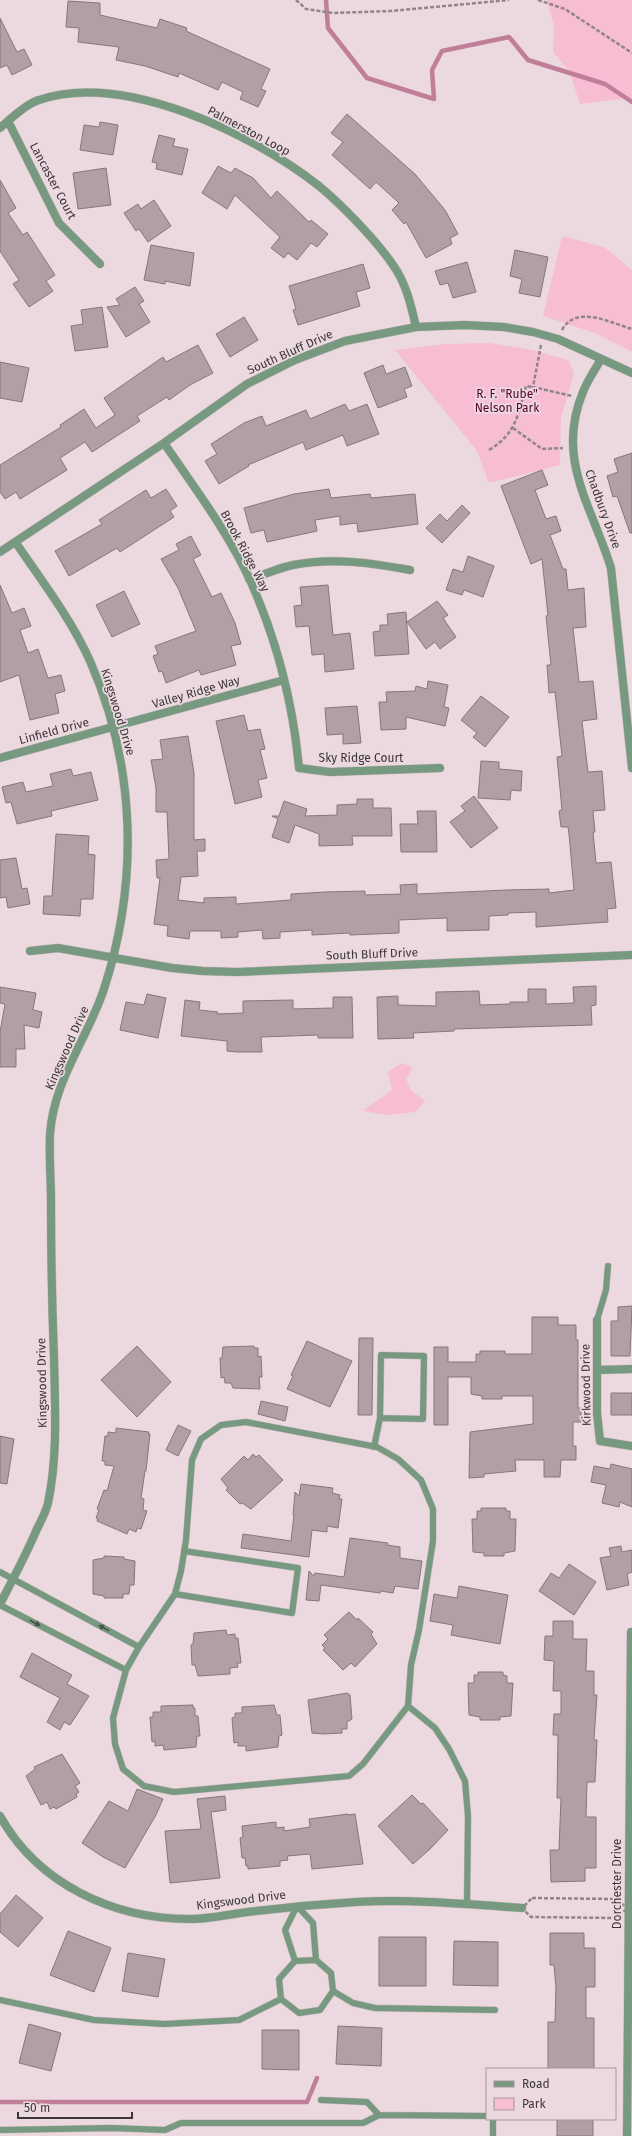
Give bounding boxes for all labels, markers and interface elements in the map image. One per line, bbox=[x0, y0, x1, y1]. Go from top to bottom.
street label: Palmerston Loop bbox=[205, 103, 293, 159]
street label: Lancaster Court bbox=[27, 140, 79, 222]
street label: South Bluff Drive bbox=[245, 327, 335, 377]
park label: R. F. "Rube" Nelson Park bbox=[475, 387, 540, 415]
street label: Chadbury Drive bbox=[582, 467, 624, 551]
street label: Brook Ridge Way bbox=[218, 508, 272, 594]
street label: Kingswood Drive bbox=[98, 667, 138, 757]
street label: Valley Ridge Way bbox=[151, 673, 242, 711]
street label: Linfield Drive bbox=[18, 715, 90, 747]
street label: Sky Ridge Court bbox=[319, 751, 404, 765]
street label: South Bluff Drive bbox=[326, 945, 418, 963]
street label: Kingswood Drive bbox=[42, 1004, 92, 1092]
street label: Kingswood Drive bbox=[34, 1338, 50, 1428]
street label: Kirkwood Drive bbox=[578, 1344, 594, 1426]
one-way arrow bbox=[29, 1620, 40, 1626]
one-way arrow bbox=[98, 1624, 110, 1631]
street label: Dorchester Drive bbox=[610, 1839, 624, 1929]
street label: Kingswood Drive bbox=[195, 1888, 287, 1912]
legend bbox=[486, 2068, 616, 2120]
text: Road bbox=[522, 2077, 550, 2091]
scale bar bbox=[18, 2094, 132, 2120]
text: Park bbox=[522, 2097, 546, 2111]
text: 50 m bbox=[24, 2101, 50, 2115]

